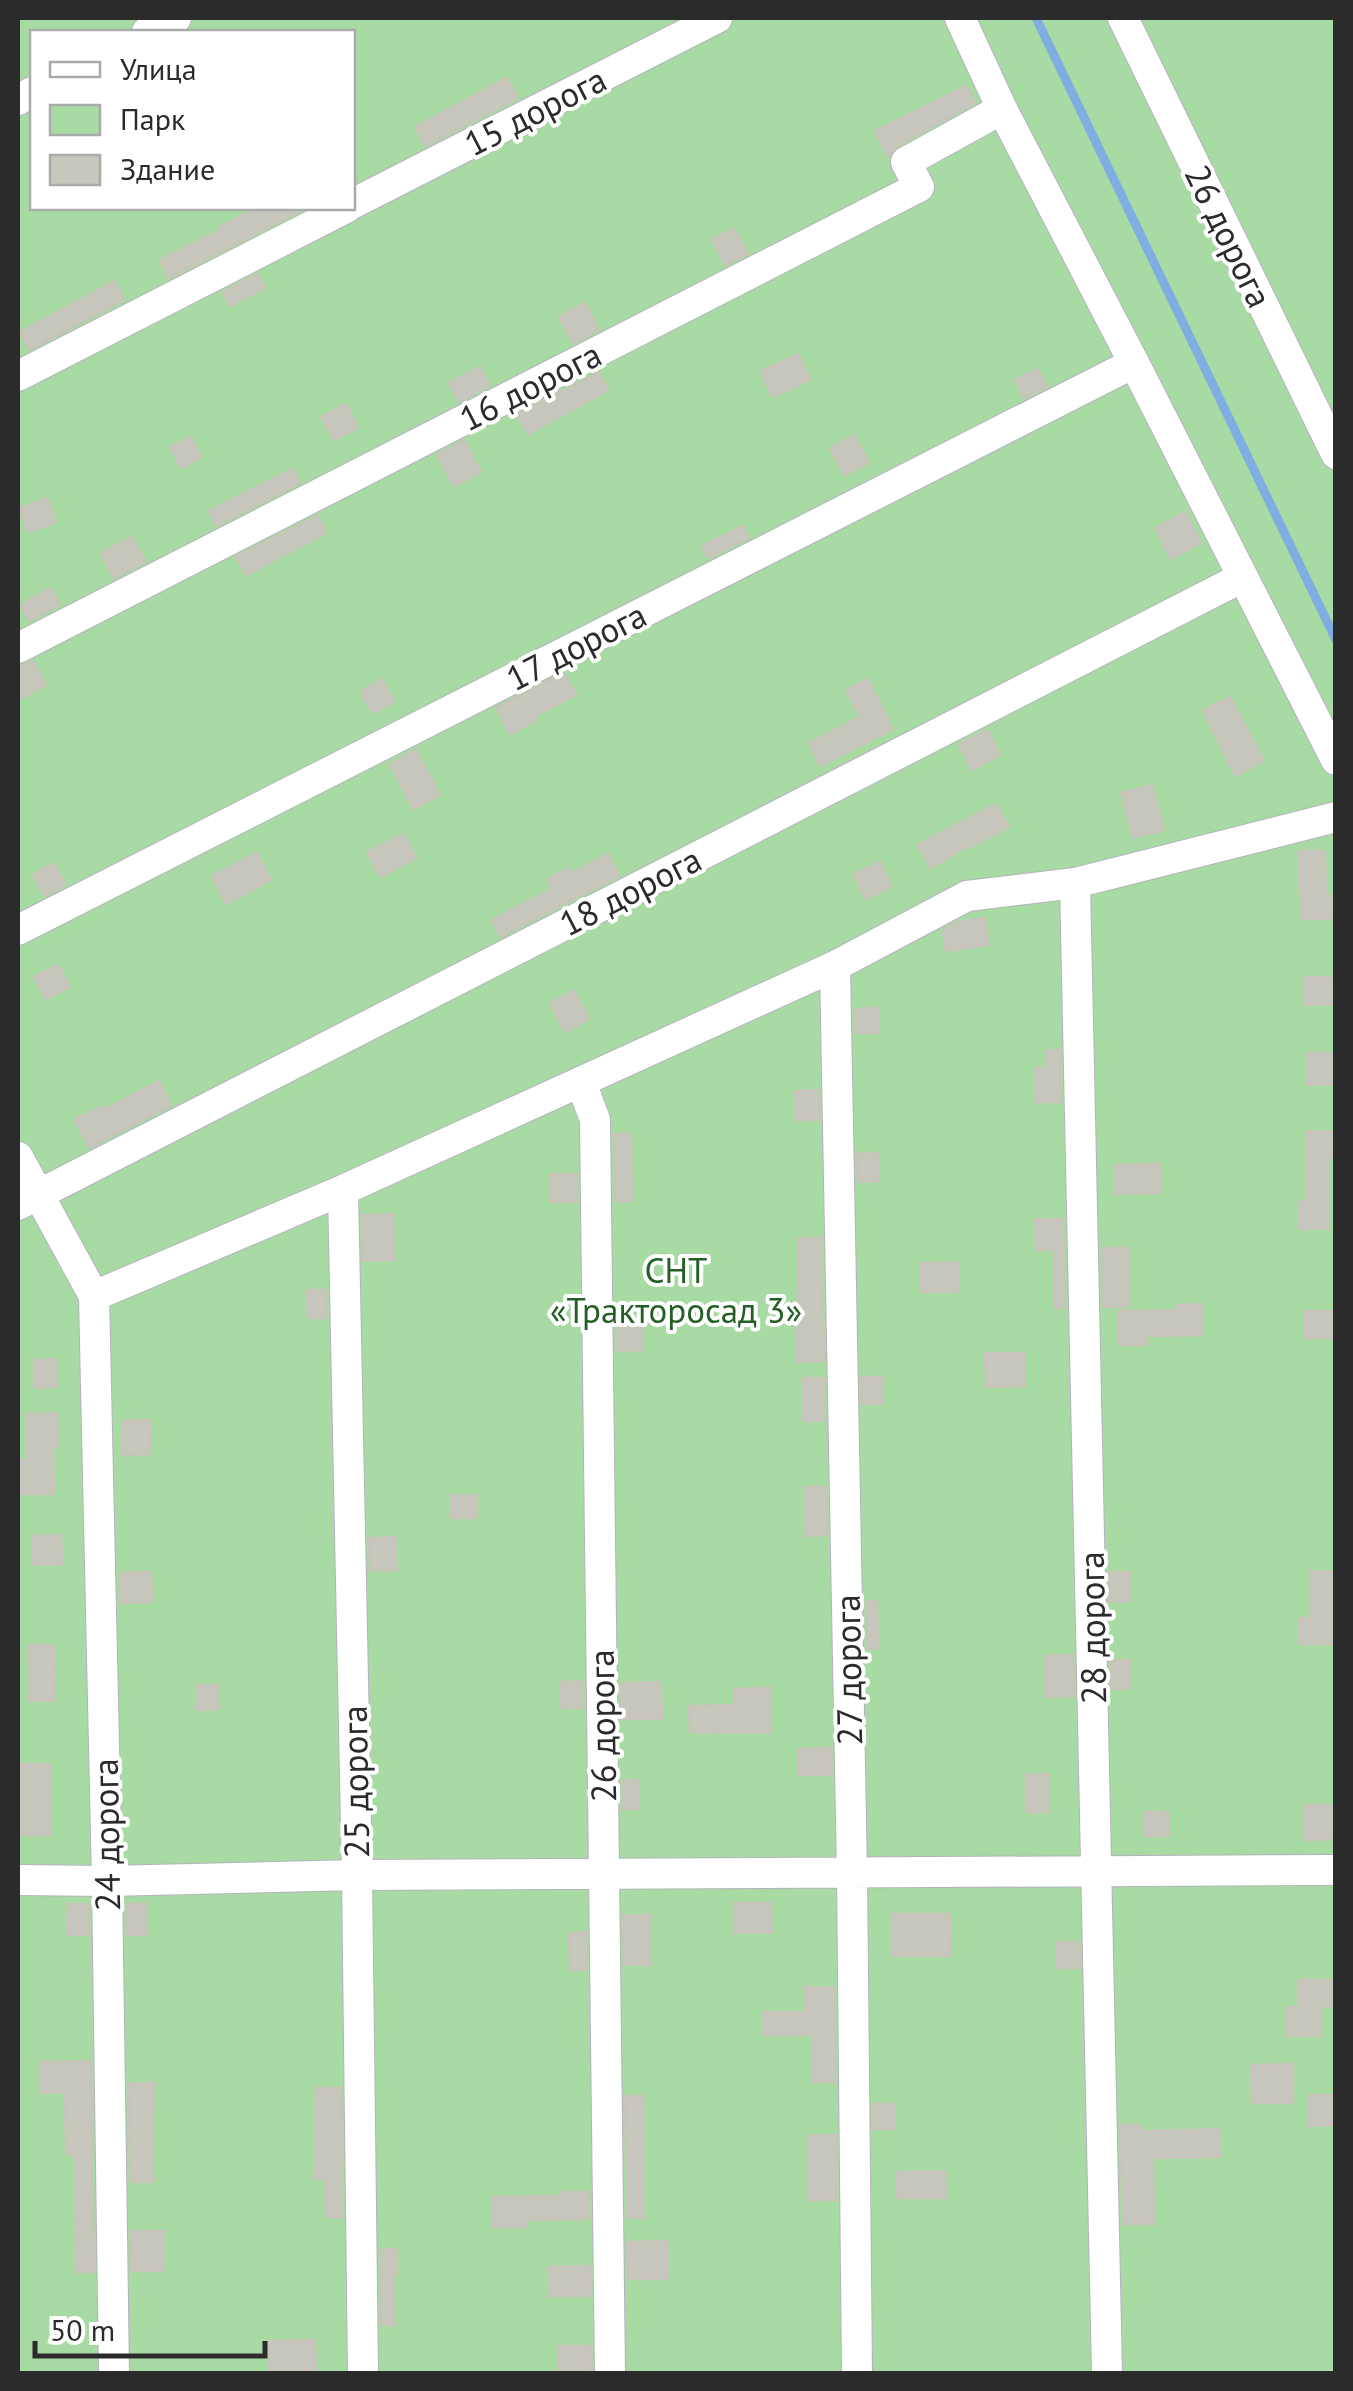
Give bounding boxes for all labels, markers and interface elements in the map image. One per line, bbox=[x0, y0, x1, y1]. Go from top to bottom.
legend bbox=[30, 30, 355, 210]
text: Улица bbox=[120, 49, 197, 88]
street label: 15 дорога bbox=[456, 56, 614, 166]
text: Парк bbox=[120, 99, 186, 138]
text: Здание bbox=[120, 149, 215, 188]
street label: 26 дорога bbox=[1175, 157, 1283, 315]
street label: 16 дорога bbox=[451, 331, 609, 441]
street label: 17 дорога bbox=[498, 591, 654, 701]
street label: 18 дорога bbox=[551, 836, 709, 946]
park label: СНТ «Тракторосад 3» bbox=[550, 1247, 802, 1333]
street label: 28 дорога bbox=[1068, 1551, 1116, 1705]
street label: 27 дорога bbox=[824, 1594, 872, 1746]
street label: 26 дорога bbox=[578, 1649, 626, 1803]
street label: 25 дорога bbox=[331, 1705, 379, 1859]
street label: 24 дорога bbox=[82, 1758, 130, 1912]
scale bar bbox=[35, 2296, 265, 2358]
text: 50 m bbox=[50, 2310, 115, 2349]

